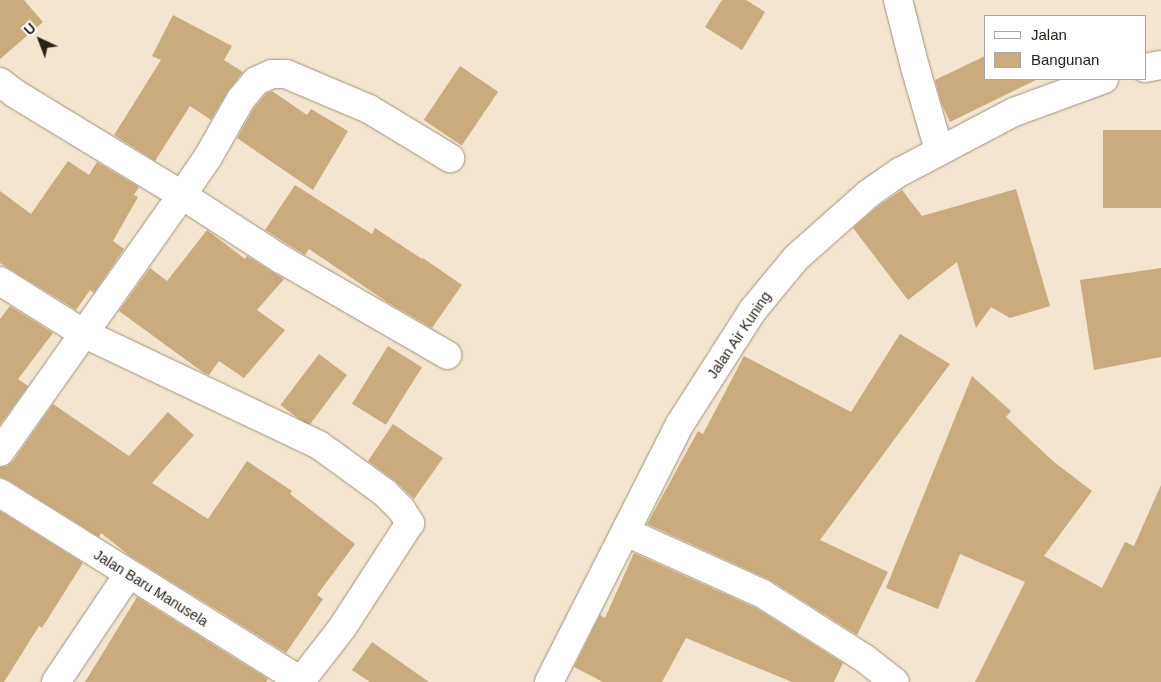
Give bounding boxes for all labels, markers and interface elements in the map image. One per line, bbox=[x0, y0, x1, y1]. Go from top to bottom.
north arrow bbox=[15, 15, 65, 65]
legend bbox=[984, 15, 1146, 80]
text: U bbox=[21, 20, 39, 38]
text: Jalan bbox=[1031, 26, 1067, 43]
text: Bangunan bbox=[1031, 51, 1099, 68]
street label: Jalan Air Kuning bbox=[704, 288, 774, 382]
street label: Jalan Baru Manusela bbox=[91, 546, 211, 630]

